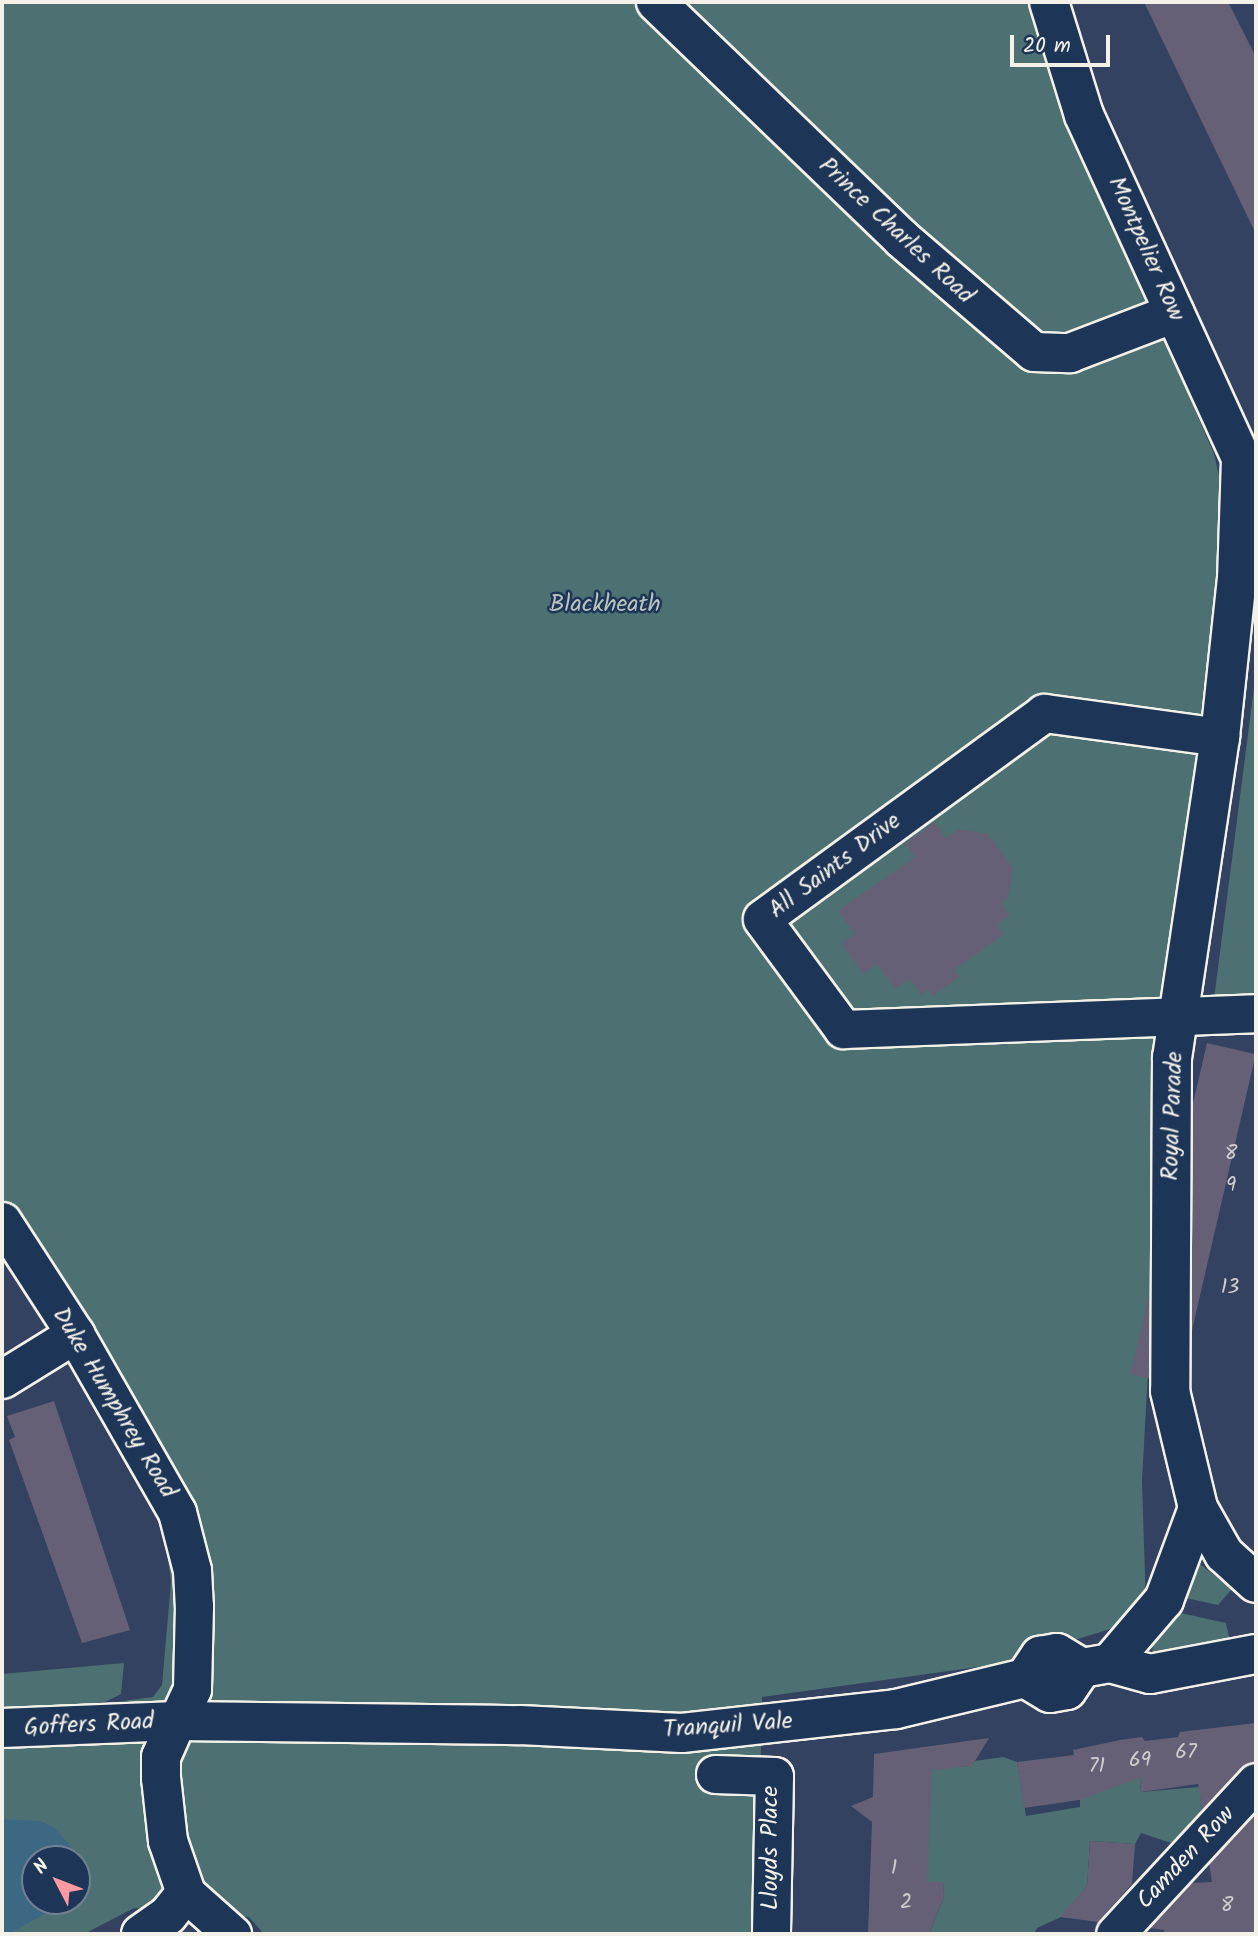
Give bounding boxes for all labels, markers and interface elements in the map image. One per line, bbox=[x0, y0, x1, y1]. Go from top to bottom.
scale bar bbox=[1013, 21, 1113, 65]
text: 20 m bbox=[1023, 30, 1071, 63]
street label: Prince Charles Road bbox=[812, 152, 980, 310]
street label: Montpelier Row bbox=[1101, 172, 1191, 326]
park label: Blackheath bbox=[549, 591, 661, 619]
street label: All Saints Drive bbox=[763, 807, 907, 925]
street label: Royal Parade bbox=[1156, 1051, 1190, 1181]
house number: 8 bbox=[1225, 1141, 1237, 1167]
house number: 9 bbox=[1226, 1173, 1236, 1199]
house number: 13 bbox=[1221, 1275, 1239, 1301]
street label: Duke Humphrey Road bbox=[46, 1302, 182, 1504]
street label: Goffers Road bbox=[23, 1707, 155, 1743]
street label: Tranquil Vale bbox=[662, 1707, 794, 1745]
house number: 67 bbox=[1175, 1740, 1197, 1766]
house number: 69 bbox=[1129, 1748, 1151, 1774]
house number: 71 bbox=[1089, 1754, 1105, 1780]
street label: Lloyds Place bbox=[757, 1786, 785, 1910]
street label: Camden Row bbox=[1131, 1800, 1241, 1916]
north arrow bbox=[21, 1845, 91, 1915]
text: N bbox=[27, 1853, 57, 1882]
house number: 1 bbox=[891, 1856, 897, 1882]
house number: 2 bbox=[900, 1890, 912, 1916]
house number: 8 bbox=[1221, 1893, 1233, 1919]

